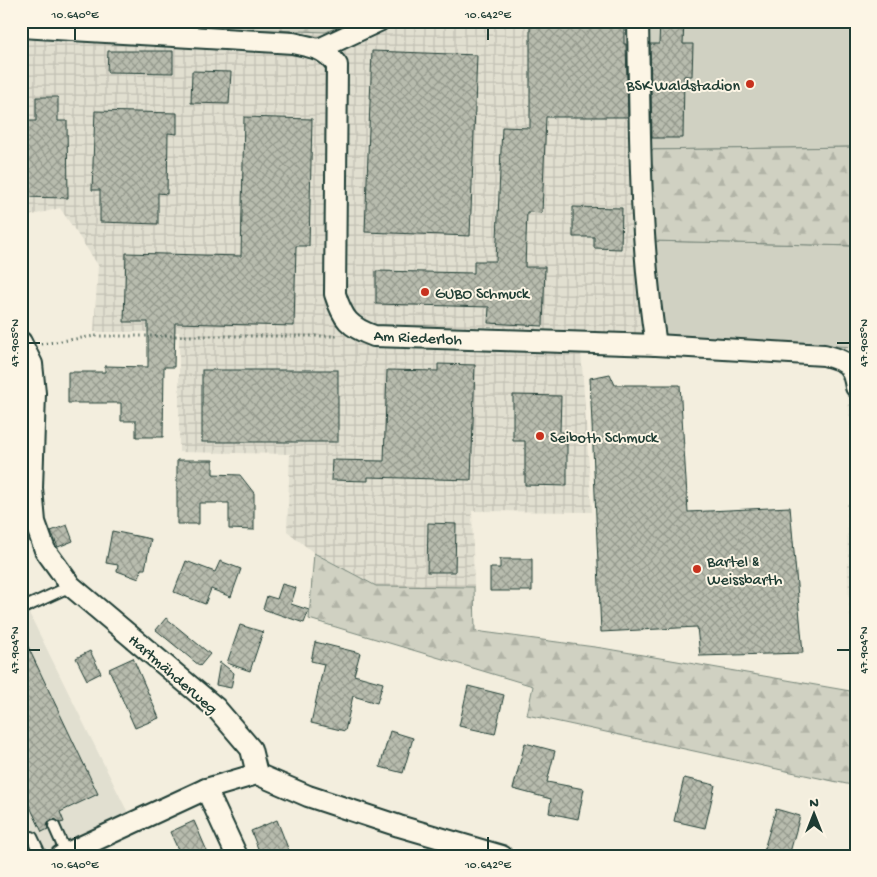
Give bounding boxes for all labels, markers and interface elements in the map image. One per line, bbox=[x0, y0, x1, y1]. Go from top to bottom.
text: 10.640°E bbox=[51, 9, 99, 23]
text: 10.642°E bbox=[464, 9, 511, 23]
place label: BSK Waldstadion bbox=[625, 78, 740, 97]
marker: BSK Waldstadion bbox=[744, 78, 756, 90]
marker: GUBO Schmuck bbox=[419, 286, 431, 298]
place label: GUBO Schmuck bbox=[435, 286, 531, 305]
text: 47.905°N bbox=[9, 319, 23, 367]
text: 47.905°N bbox=[858, 319, 872, 367]
street label: Am Riederloh bbox=[373, 328, 463, 351]
marker: Seiboth Schmuck bbox=[534, 430, 546, 442]
place label: Seiboth Schmuck bbox=[550, 430, 660, 449]
place label: Bartel & Weissbarth bbox=[706, 554, 783, 591]
marker: Bartel & Weissbarth bbox=[691, 563, 703, 575]
text: 47.904°N bbox=[9, 626, 23, 674]
text: 47.904°N bbox=[858, 626, 872, 674]
street label: Hartmähderweg bbox=[123, 632, 220, 720]
north arrow bbox=[790, 790, 840, 840]
text: N bbox=[809, 795, 819, 812]
text: 10.640°E bbox=[51, 859, 99, 873]
text: 10.642°E bbox=[464, 859, 511, 873]

